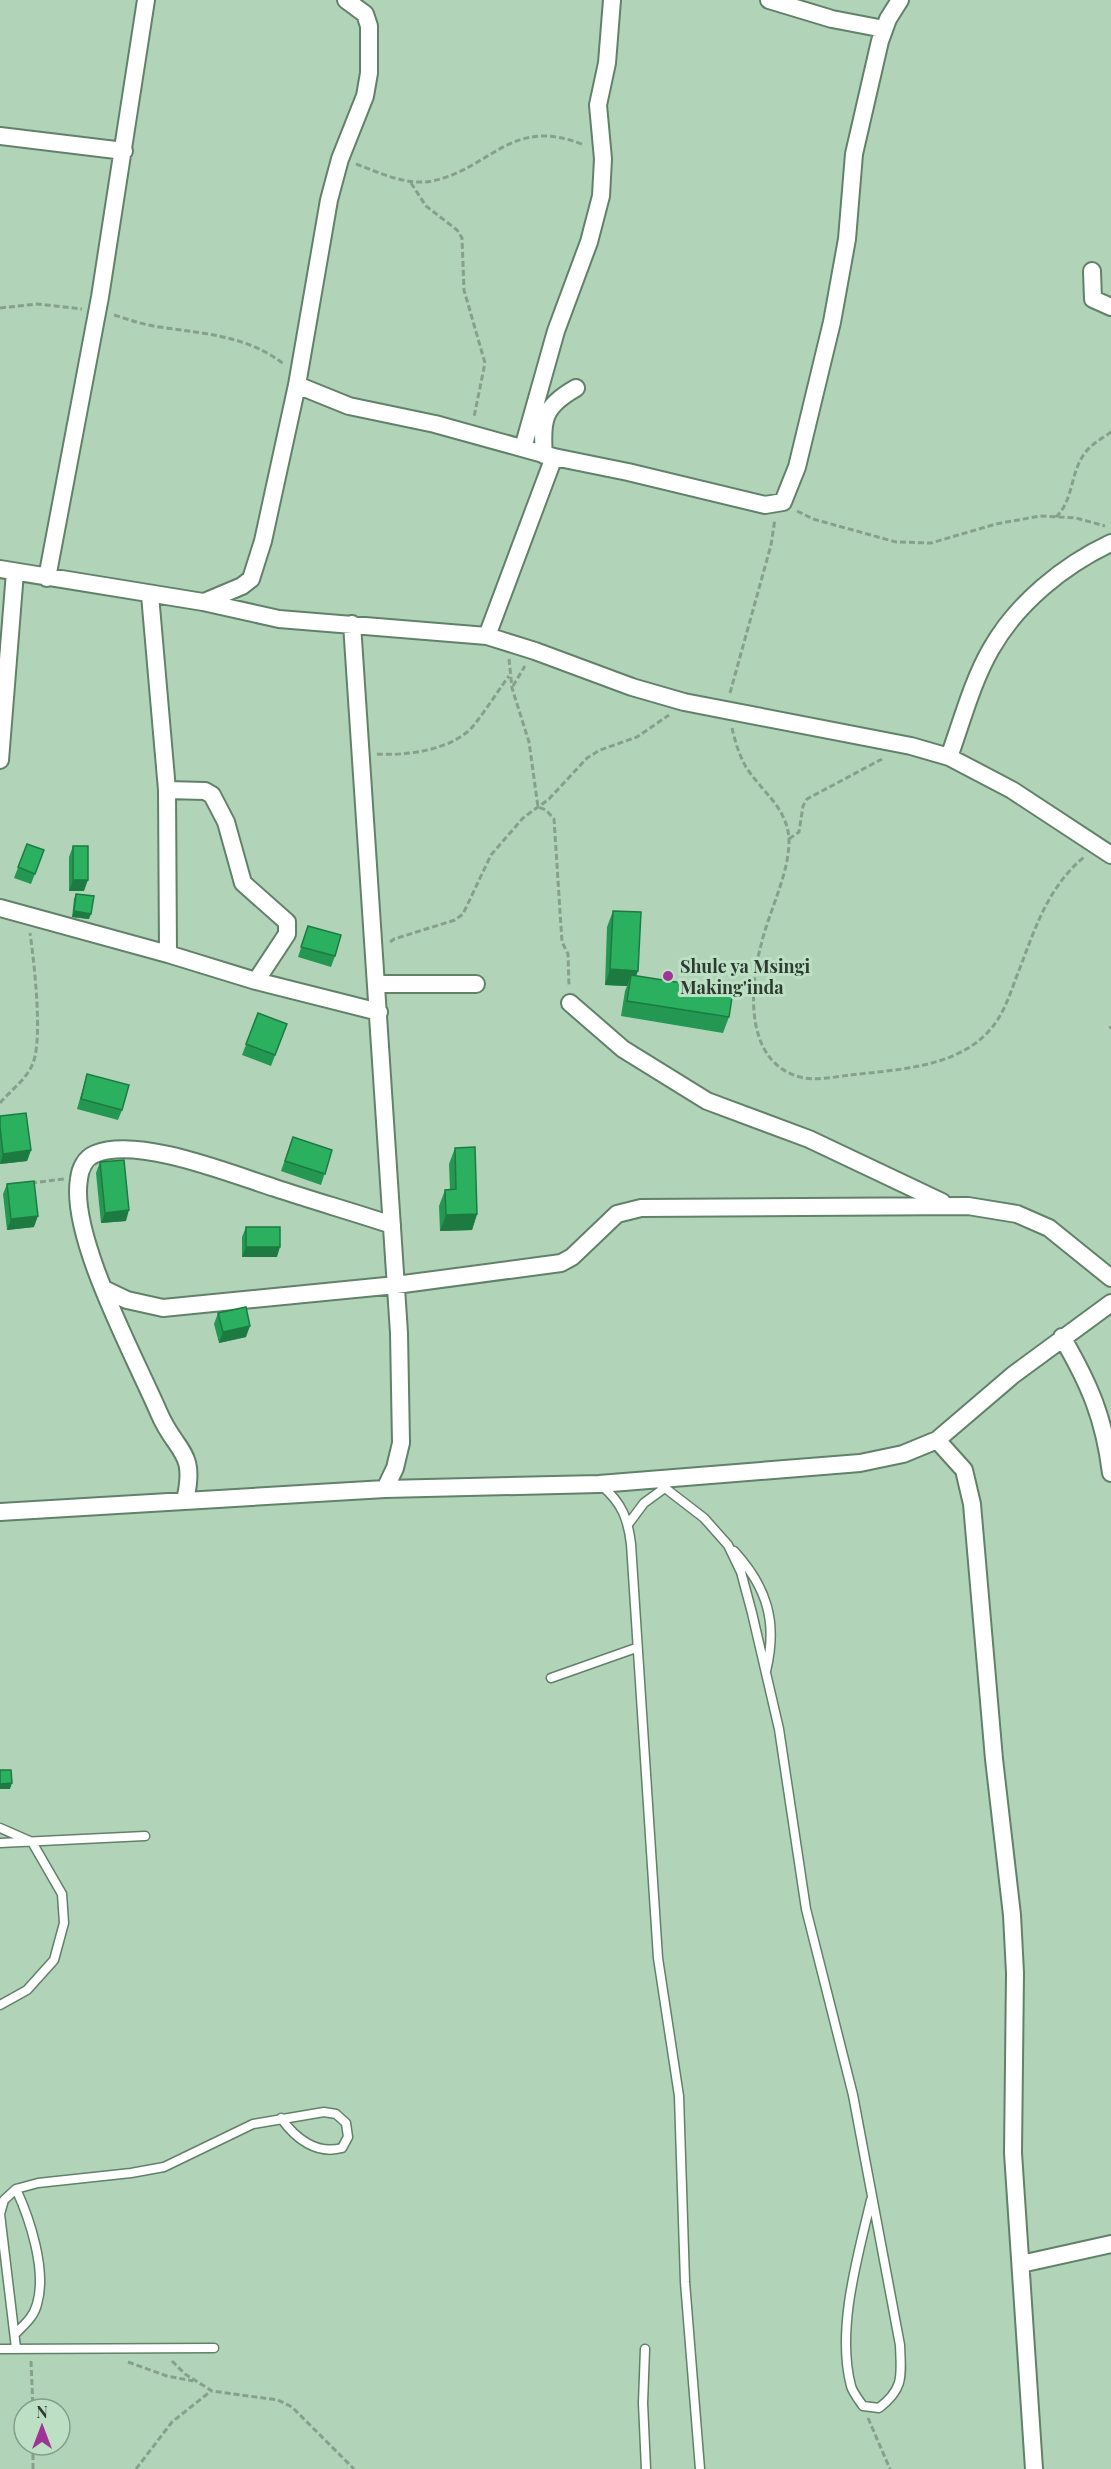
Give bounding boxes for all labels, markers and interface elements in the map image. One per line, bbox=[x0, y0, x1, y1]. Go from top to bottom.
place label: Shule ya Msingi Making'inda bbox=[680, 954, 810, 999]
marker: Shule ya Msingi Making'inda bbox=[661, 969, 675, 983]
north arrow bbox=[12, 2397, 72, 2457]
text: N bbox=[36, 2401, 48, 2422]

